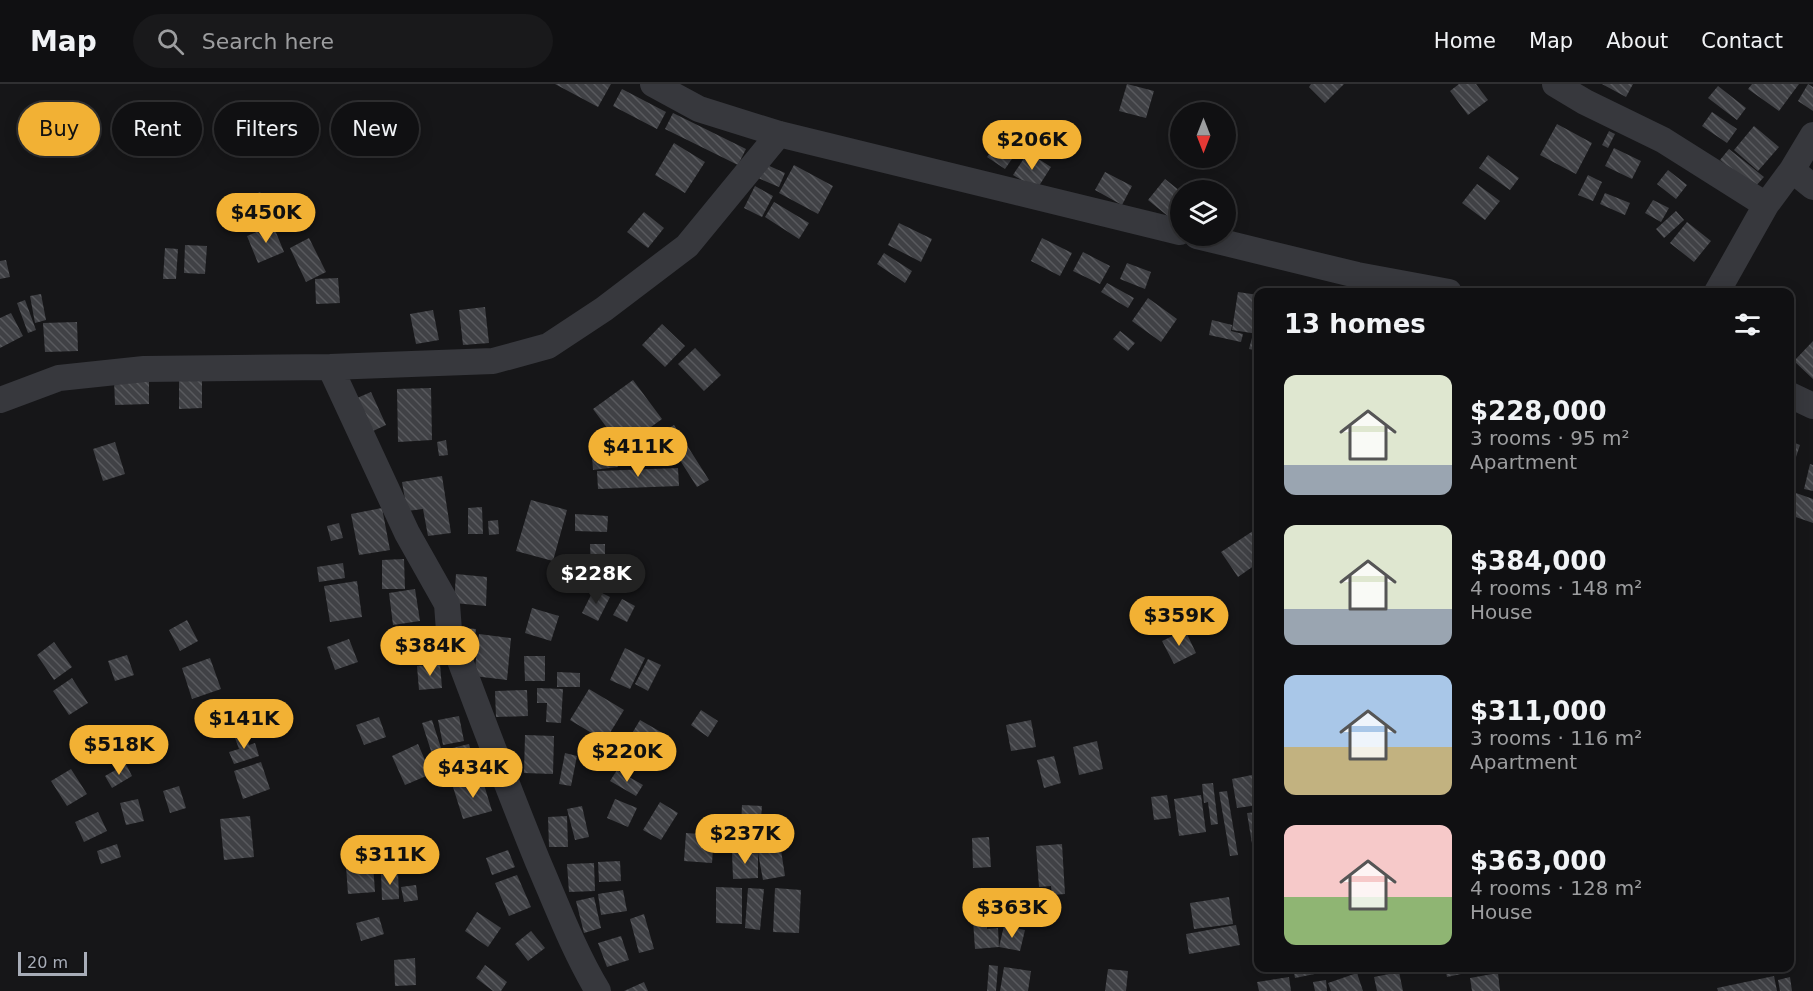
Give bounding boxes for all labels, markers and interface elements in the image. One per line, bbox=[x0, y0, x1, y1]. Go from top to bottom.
search box bbox=[133, 14, 553, 68]
text: Map bbox=[30, 25, 97, 58]
icon: search bbox=[154, 25, 187, 58]
text: Search here bbox=[202, 29, 334, 54]
text: Home bbox=[1434, 29, 1496, 53]
text: Map bbox=[1529, 29, 1573, 53]
text: About bbox=[1606, 29, 1668, 53]
text: Contact bbox=[1701, 29, 1783, 53]
chip: Buy bbox=[18, 102, 100, 156]
chip: Rent bbox=[112, 102, 202, 156]
chip: Filters bbox=[214, 102, 319, 156]
chip: New bbox=[331, 102, 419, 156]
north arrow bbox=[1170, 102, 1236, 168]
map controls bbox=[1170, 102, 1236, 246]
pin: $206K bbox=[990, 120, 1074, 171]
text: $206K bbox=[996, 127, 1068, 151]
button: layers bbox=[1170, 180, 1236, 246]
pin: $450K bbox=[224, 193, 308, 244]
text: $450K bbox=[230, 200, 302, 224]
icon: filters bbox=[1731, 308, 1764, 341]
text: 13 homes bbox=[1284, 309, 1426, 339]
text: $228,000 bbox=[1470, 396, 1607, 426]
icon: home bbox=[1332, 399, 1404, 471]
text: 3 rooms · 95 m² bbox=[1470, 426, 1630, 450]
pin: $411K bbox=[596, 427, 680, 478]
text: $411K bbox=[602, 434, 674, 458]
text: Apartment bbox=[1470, 450, 1577, 474]
text: $384,000 bbox=[1470, 546, 1607, 576]
icon: home bbox=[1332, 549, 1404, 621]
pin: $228K bbox=[554, 554, 638, 605]
text: $228K bbox=[560, 561, 632, 585]
text: 4 rooms · 148 m² bbox=[1470, 576, 1642, 600]
pin: $359K bbox=[1137, 596, 1221, 647]
text: House bbox=[1470, 600, 1533, 624]
text: $359K bbox=[1143, 603, 1215, 627]
pin: $384K bbox=[388, 626, 472, 677]
text: $384K bbox=[394, 633, 466, 657]
text: $311,000 bbox=[1470, 696, 1607, 726]
pin: $141K bbox=[202, 699, 286, 750]
icon: home bbox=[1332, 699, 1404, 771]
text: $141K bbox=[208, 706, 280, 730]
pin: $518K bbox=[77, 725, 161, 776]
text: 3 rooms · 116 m² bbox=[1470, 726, 1642, 750]
text: $518K bbox=[83, 732, 155, 756]
pin: $220K bbox=[585, 732, 669, 783]
text: $220K bbox=[591, 739, 663, 763]
pin: $434K bbox=[431, 748, 515, 799]
text: Apartment bbox=[1470, 750, 1577, 774]
text: $434K bbox=[437, 755, 509, 779]
pin: $237K bbox=[703, 814, 787, 865]
text: $237K bbox=[709, 821, 781, 845]
pin: $311K bbox=[348, 835, 432, 886]
text: $311K bbox=[354, 842, 426, 866]
text: $363,000 bbox=[1470, 846, 1607, 876]
icon: home bbox=[1332, 849, 1404, 921]
text: 4 rooms · 128 m² bbox=[1470, 876, 1642, 900]
pin: $363K bbox=[970, 888, 1054, 939]
text: $363K bbox=[976, 895, 1048, 919]
text: House bbox=[1470, 900, 1533, 924]
scale bar bbox=[18, 949, 87, 976]
text: 20 m bbox=[27, 953, 68, 972]

